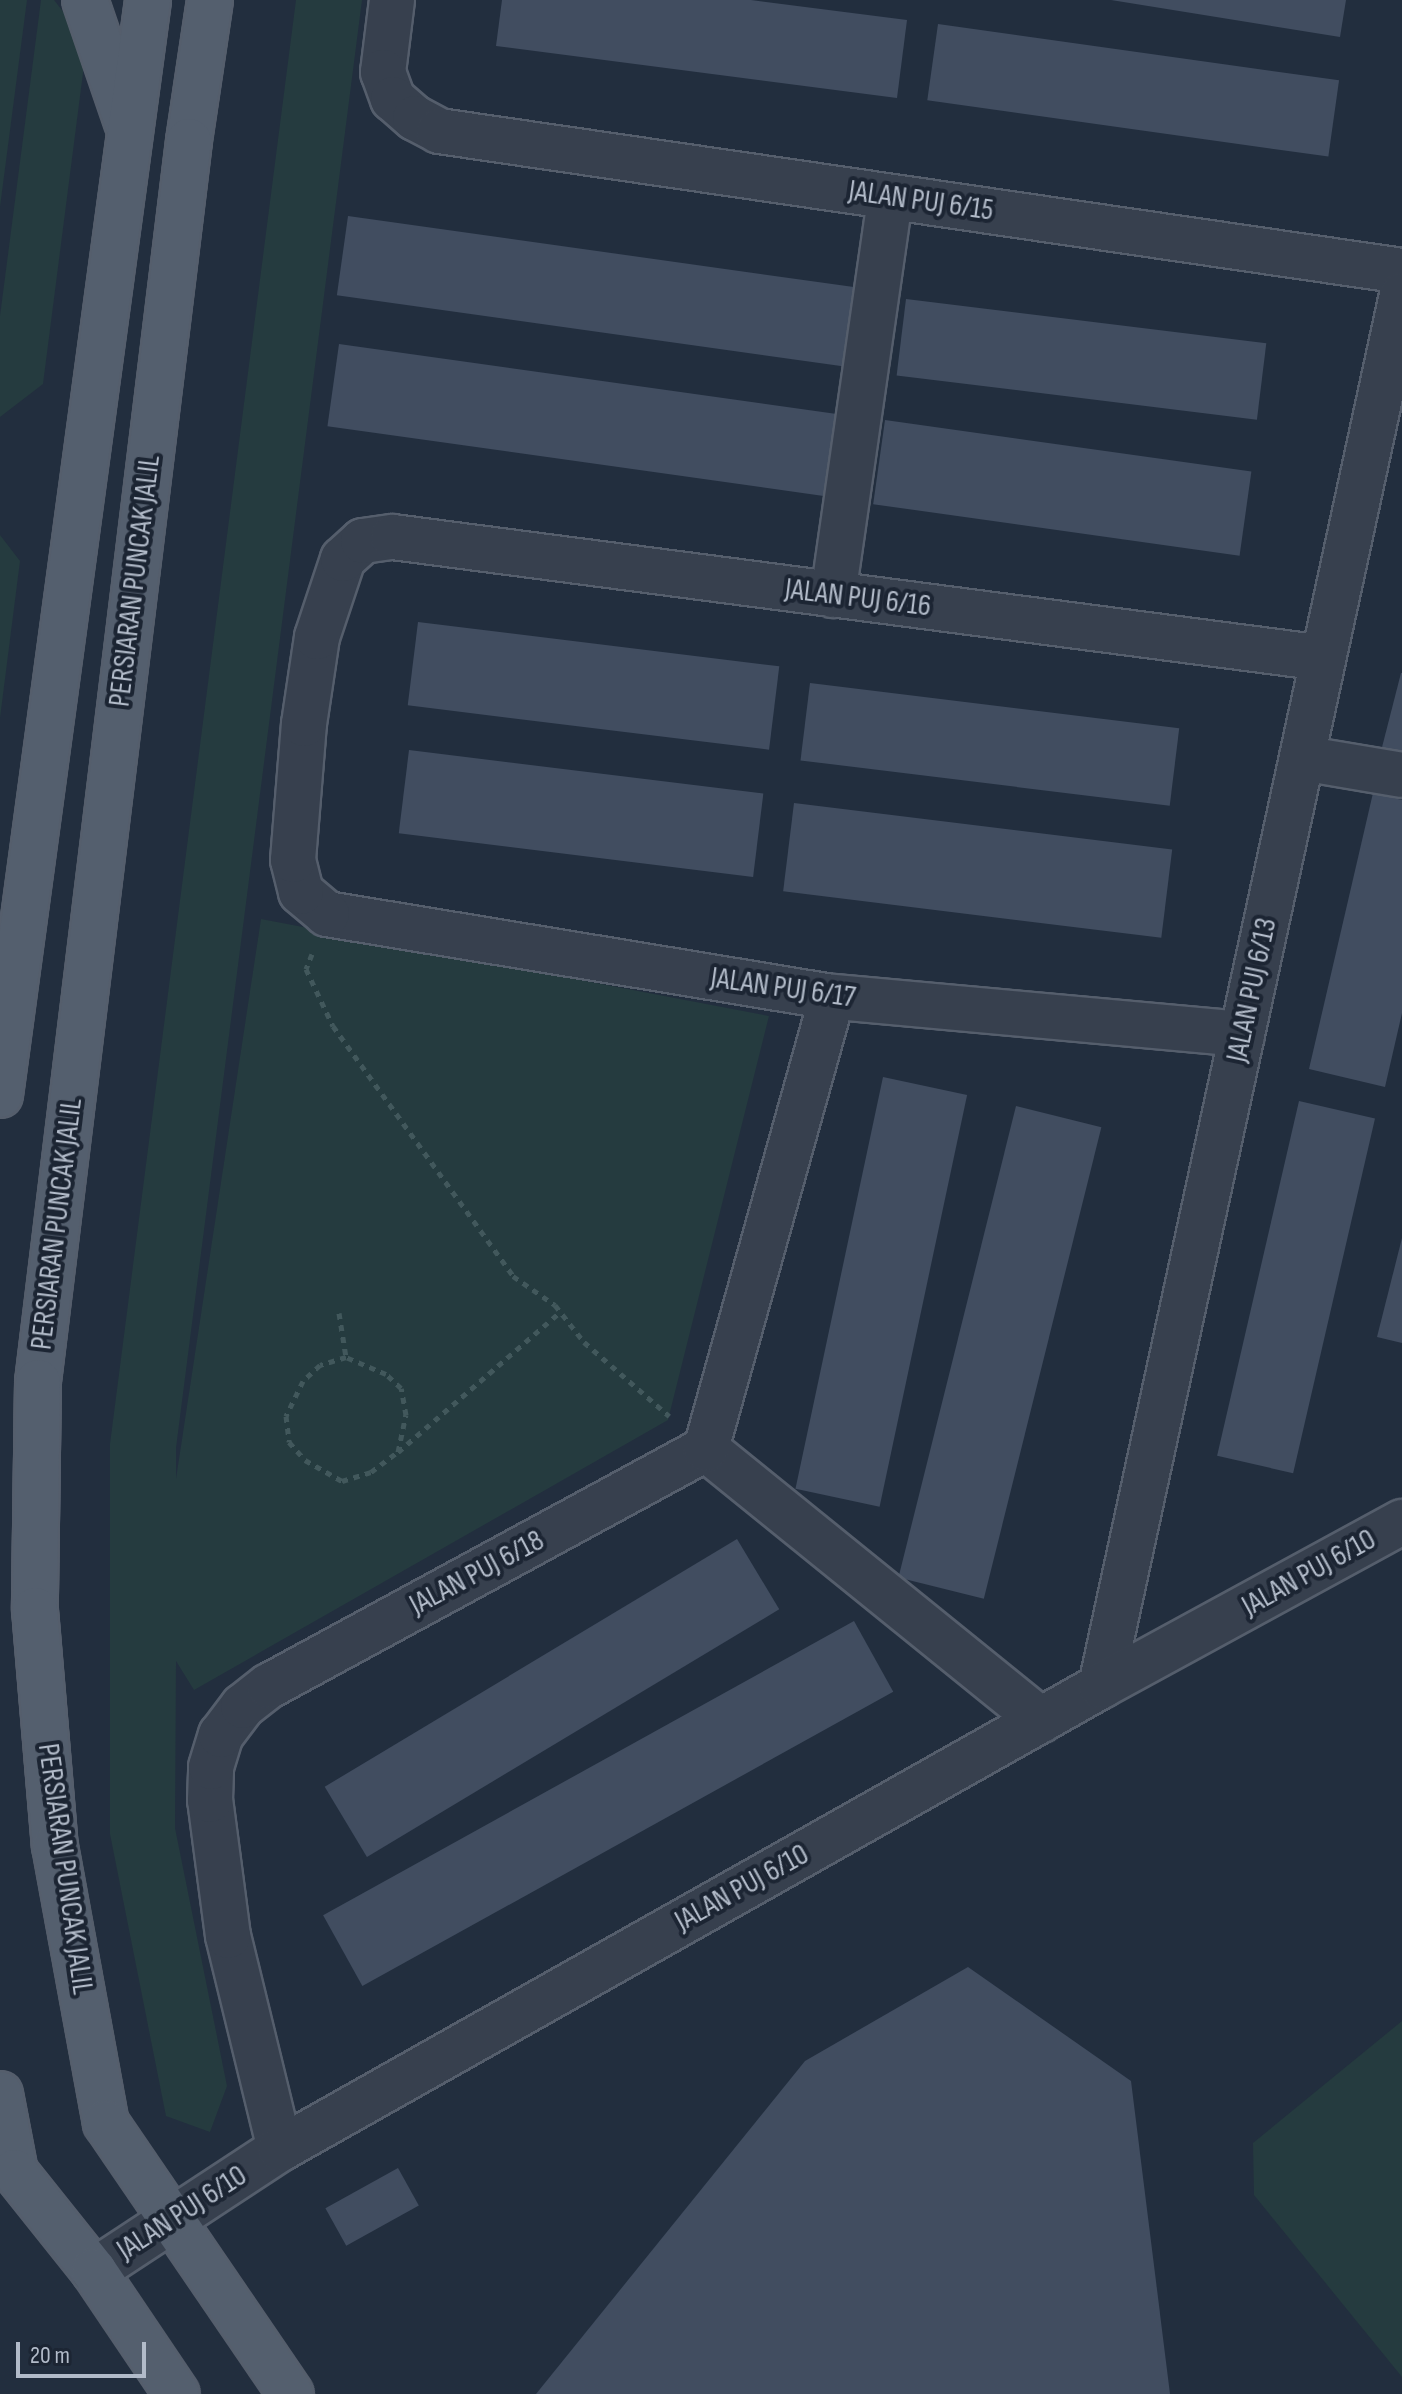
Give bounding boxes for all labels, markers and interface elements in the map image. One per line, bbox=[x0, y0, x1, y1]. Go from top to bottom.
street label: JALAN PUJ 6/15 bbox=[846, 173, 996, 229]
street label: PERSIARAN PUNCAK JALIL bbox=[102, 453, 168, 709]
street label: JALAN PUJ 6/16 bbox=[783, 571, 933, 625]
street label: JALAN PUJ 6/13 bbox=[1219, 915, 1285, 1065]
street label: JALAN PUJ 6/17 bbox=[708, 960, 858, 1016]
street label: PERSIARAN PUNCAK JALIL bbox=[24, 1096, 90, 1352]
street label: JALAN PUJ 6/10 bbox=[1236, 1522, 1382, 1624]
street label: JALAN PUJ 6/18 bbox=[404, 1523, 550, 1623]
street label: PERSIARAN PUNCAK JALIL bbox=[30, 1741, 100, 1997]
street label: JALAN PUJ 6/10 bbox=[669, 1837, 815, 1939]
street label: JALAN PUJ 6/10 bbox=[110, 2158, 254, 2268]
scale bar bbox=[20, 2326, 150, 2376]
text: 20 m bbox=[30, 2341, 70, 2370]

